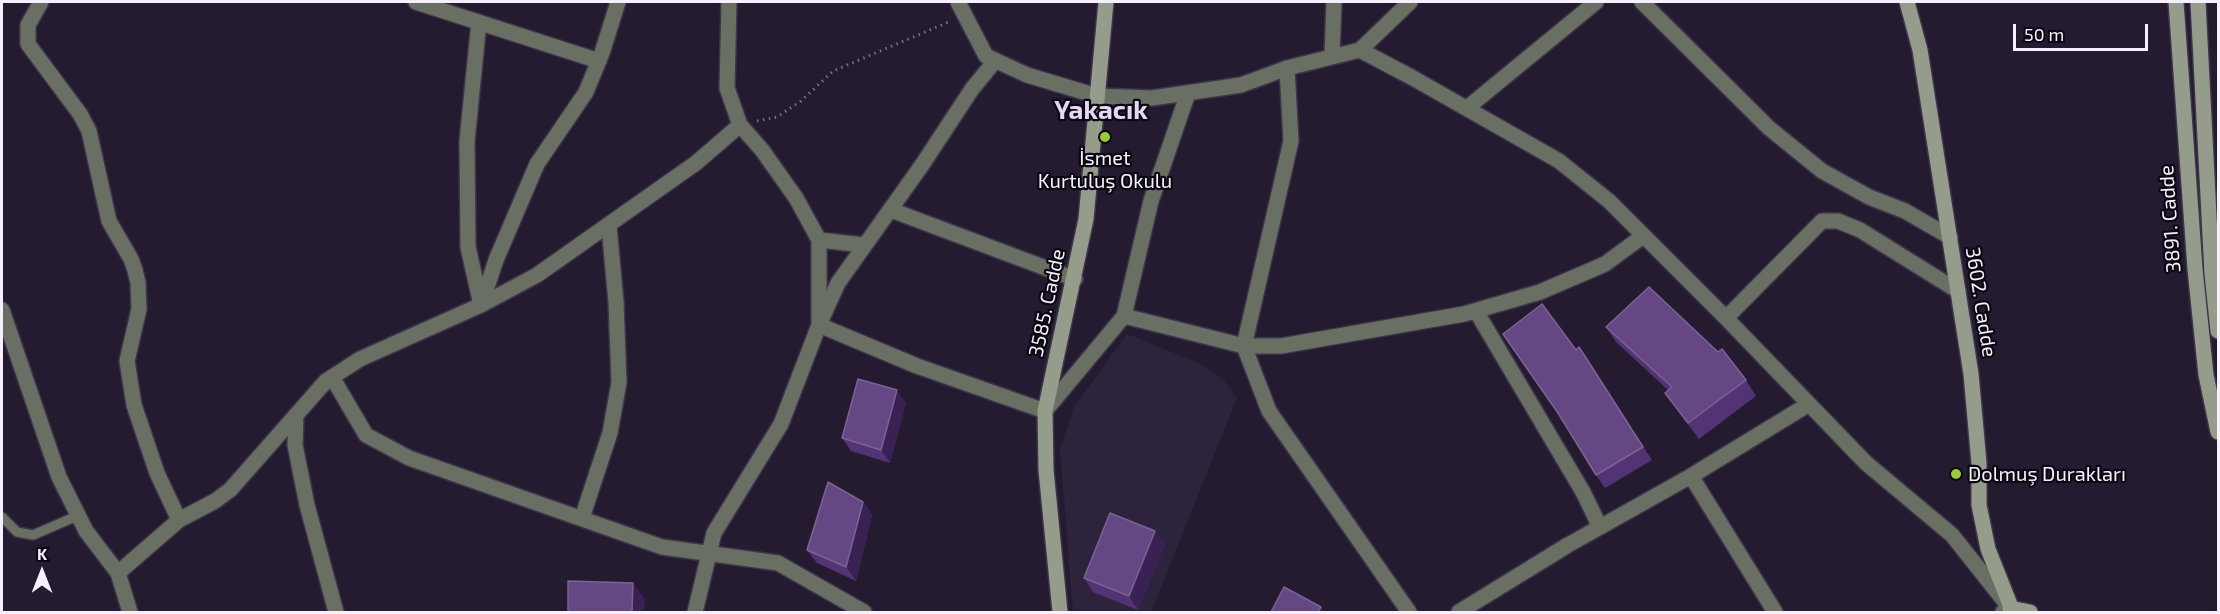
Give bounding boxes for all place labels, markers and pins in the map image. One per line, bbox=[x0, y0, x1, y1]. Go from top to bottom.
marker: İsmet Kurtuluş Okulu bbox=[1098, 130, 1112, 144]
place label: İsmet Kurtuluş Okulu bbox=[1038, 146, 1172, 193]
place label: Dolmuş Durakları bbox=[1968, 462, 2126, 486]
marker: Dolmuş Durakları bbox=[1949, 467, 1963, 481]

